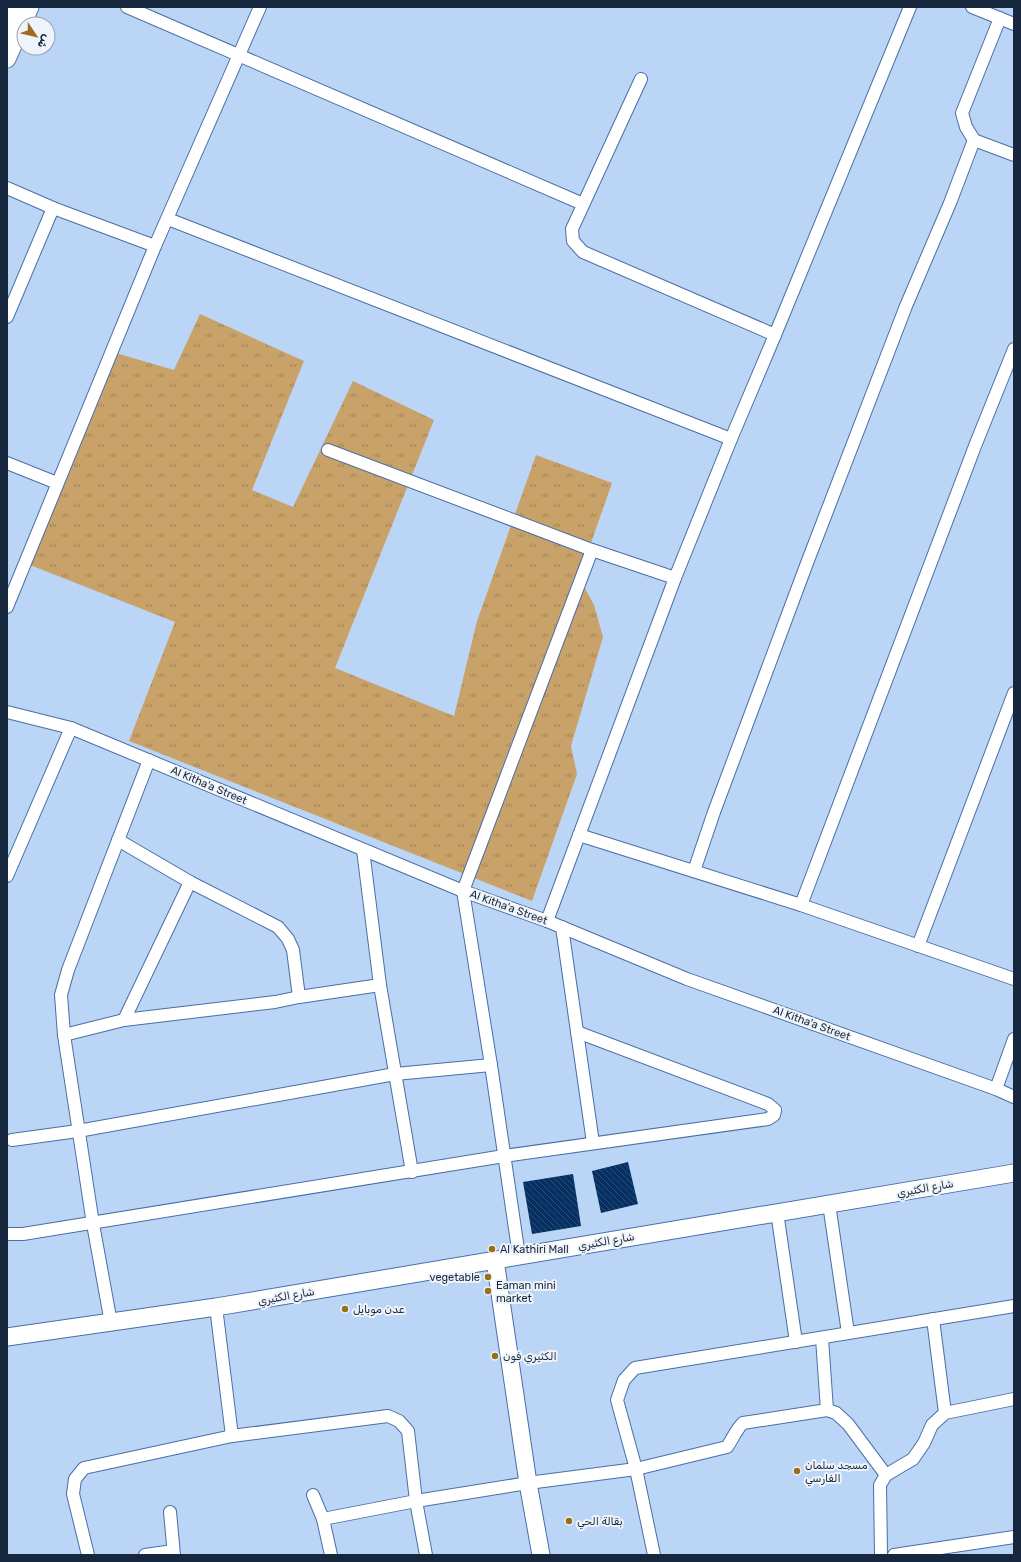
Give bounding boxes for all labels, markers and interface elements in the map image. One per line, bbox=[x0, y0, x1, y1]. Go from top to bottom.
north arrow bbox=[16, 16, 56, 56]
text: ش bbox=[34, 32, 53, 51]
street label: Al Kitha'a Street bbox=[169, 764, 249, 808]
street label: Al Kitha'a Street bbox=[468, 887, 550, 928]
street label: Al Kitha'a Street bbox=[771, 1003, 853, 1044]
street label: شارع الكثيري bbox=[896, 1177, 955, 1202]
street label: شارع الكثيري bbox=[577, 1230, 636, 1255]
place label: Al Kathiri Mall bbox=[500, 1243, 569, 1256]
marker: Al Kathiri Mall bbox=[487, 1244, 497, 1254]
place label: vegetable bbox=[430, 1271, 480, 1284]
marker: vegetable bbox=[483, 1272, 493, 1282]
place label: Eaman mini market bbox=[496, 1279, 556, 1305]
street label: شارع الكثيري bbox=[257, 1285, 316, 1310]
marker: Eaman mini market bbox=[483, 1286, 493, 1296]
place label: عدن موبايل bbox=[353, 1303, 405, 1317]
marker: عدن موبايل bbox=[340, 1304, 350, 1314]
place label: الكثيري فون bbox=[503, 1350, 557, 1364]
marker: الكثيري فون bbox=[490, 1351, 500, 1361]
place label: مسجد سلمان الفارسي bbox=[805, 1459, 868, 1487]
marker: مسجد سلمان الفارسي bbox=[792, 1466, 802, 1476]
place label: بقالة الحي bbox=[577, 1515, 623, 1530]
marker: بقالة الحي bbox=[564, 1516, 574, 1526]

